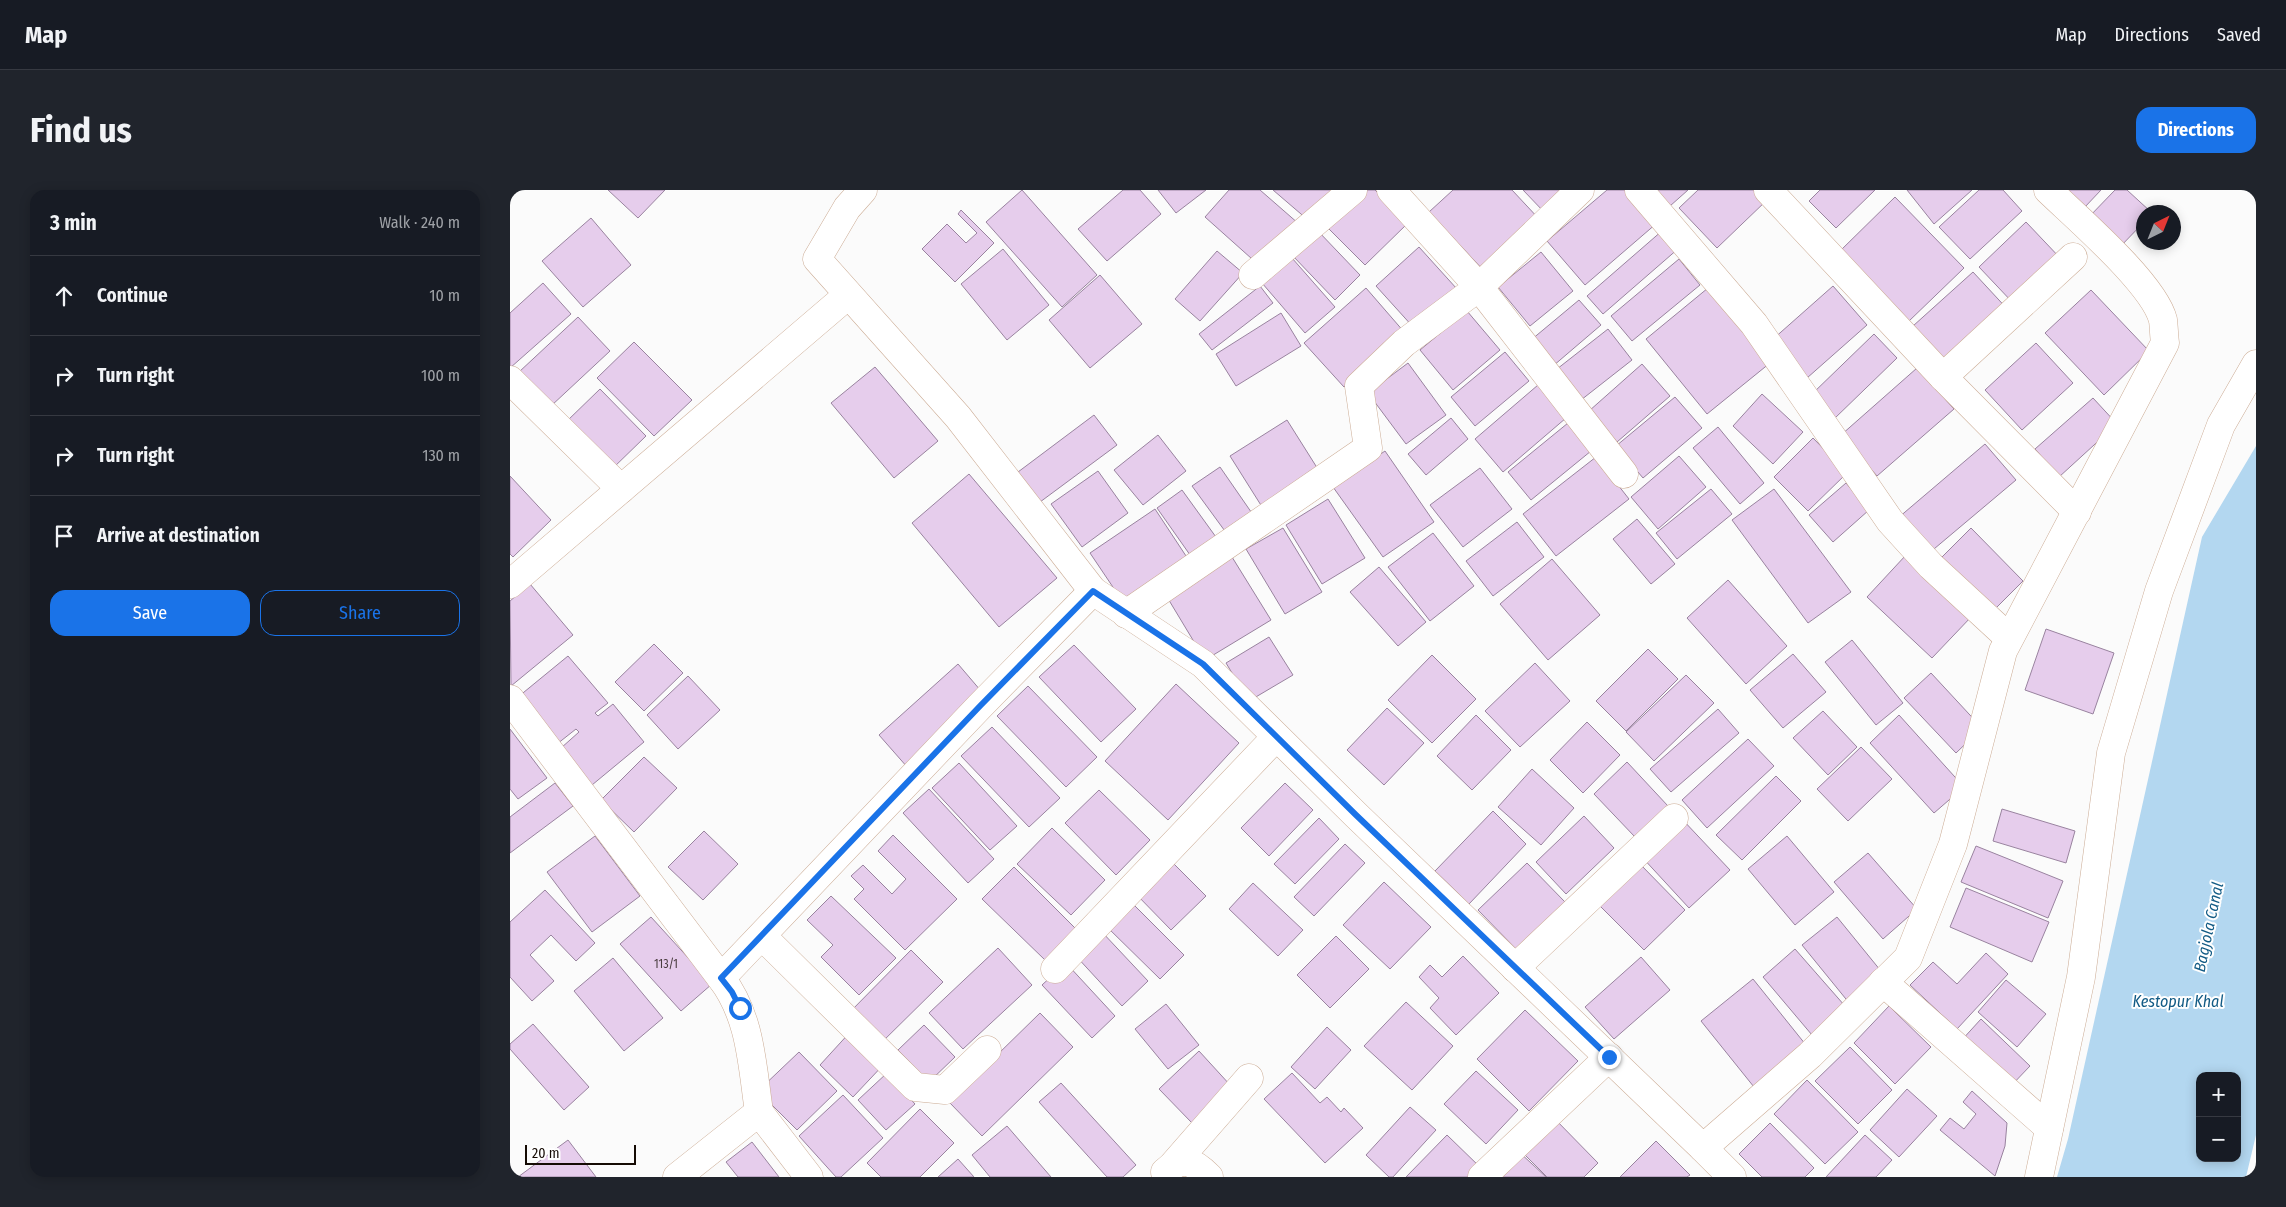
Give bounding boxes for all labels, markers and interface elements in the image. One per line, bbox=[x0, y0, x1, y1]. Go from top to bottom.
text: Map bbox=[25, 21, 67, 49]
text: Map bbox=[2055, 24, 2087, 46]
text: Directions bbox=[2115, 24, 2189, 46]
text: Saved bbox=[2217, 24, 2261, 46]
button: Directions bbox=[2136, 107, 2256, 153]
text: Find us bbox=[30, 109, 132, 151]
north arrow bbox=[2136, 205, 2181, 250]
text: 3 min bbox=[50, 210, 97, 236]
text: Walk · 240 m bbox=[379, 213, 460, 232]
icon: ahead bbox=[50, 282, 78, 310]
text: Continue bbox=[97, 284, 168, 307]
text: 10 m bbox=[429, 286, 460, 305]
icon: right bbox=[50, 362, 78, 390]
text: Turn right bbox=[97, 364, 174, 387]
text: 100 m bbox=[421, 366, 460, 385]
icon: right bbox=[50, 442, 78, 470]
text: Turn right bbox=[97, 444, 174, 467]
text: 130 m bbox=[422, 446, 460, 465]
icon: arrive bbox=[50, 522, 78, 550]
text: Arrive at destination bbox=[97, 524, 260, 547]
button: Save bbox=[50, 590, 250, 636]
button: Share bbox=[260, 590, 460, 636]
water label: Bagjola Canal bbox=[2190, 881, 2227, 974]
house number: 113/1 bbox=[654, 957, 678, 971]
water label: Kestopur Khal bbox=[2132, 992, 2224, 1011]
route start bbox=[729, 997, 752, 1020]
route end bbox=[1598, 1046, 1621, 1069]
map controls bbox=[2196, 1072, 2241, 1162]
button: + bbox=[2196, 1072, 2241, 1117]
button: − bbox=[2196, 1117, 2241, 1162]
scale bar bbox=[525, 1142, 636, 1165]
text: 20 m bbox=[532, 1145, 560, 1162]

